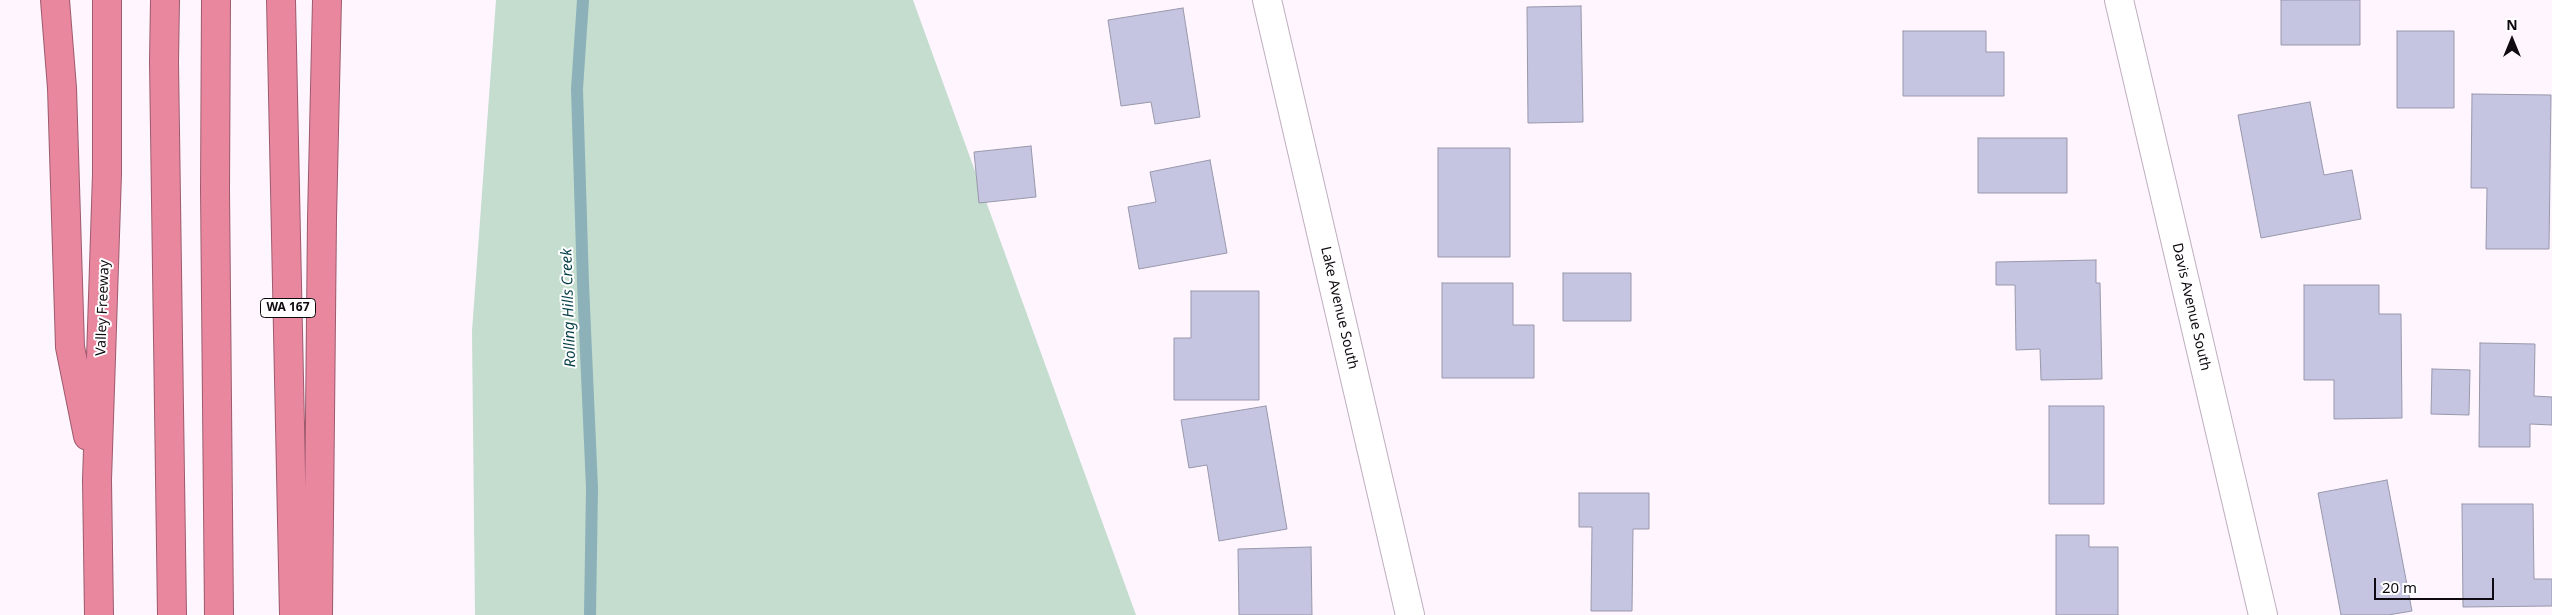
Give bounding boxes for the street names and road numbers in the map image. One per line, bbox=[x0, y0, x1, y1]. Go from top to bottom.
street label: Davis Avenue South bbox=[2168, 242, 2214, 372]
street label: Lake Avenue South bbox=[1317, 245, 1361, 371]
street label: Valley Freeway bbox=[93, 260, 113, 356]
road number: WA 167 bbox=[260, 298, 316, 318]

